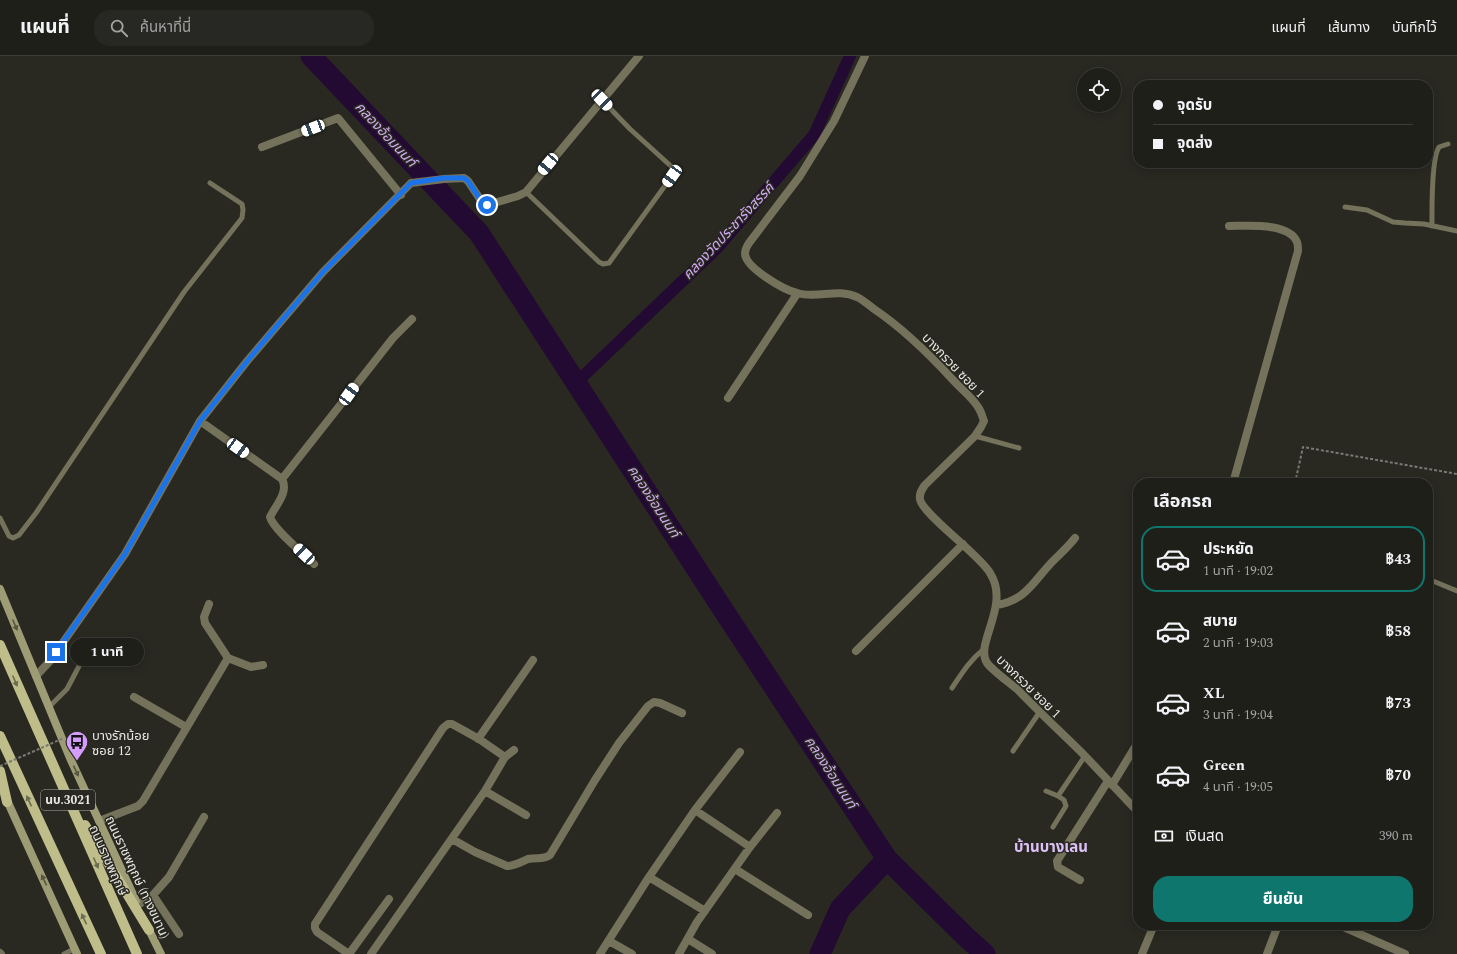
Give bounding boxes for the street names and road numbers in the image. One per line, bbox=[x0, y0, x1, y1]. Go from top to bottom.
street label: บางกรวย ซอย 1 bbox=[917, 329, 990, 403]
street label: บางกรวย ซอย 1 bbox=[991, 650, 1065, 723]
road number: นบ.3021 bbox=[41, 790, 95, 810]
street label: ถนนราชพฤกษ์ (ทางขนาน) bbox=[100, 813, 174, 942]
street label: ถนนราชพฤกษ์ bbox=[84, 822, 133, 899]

